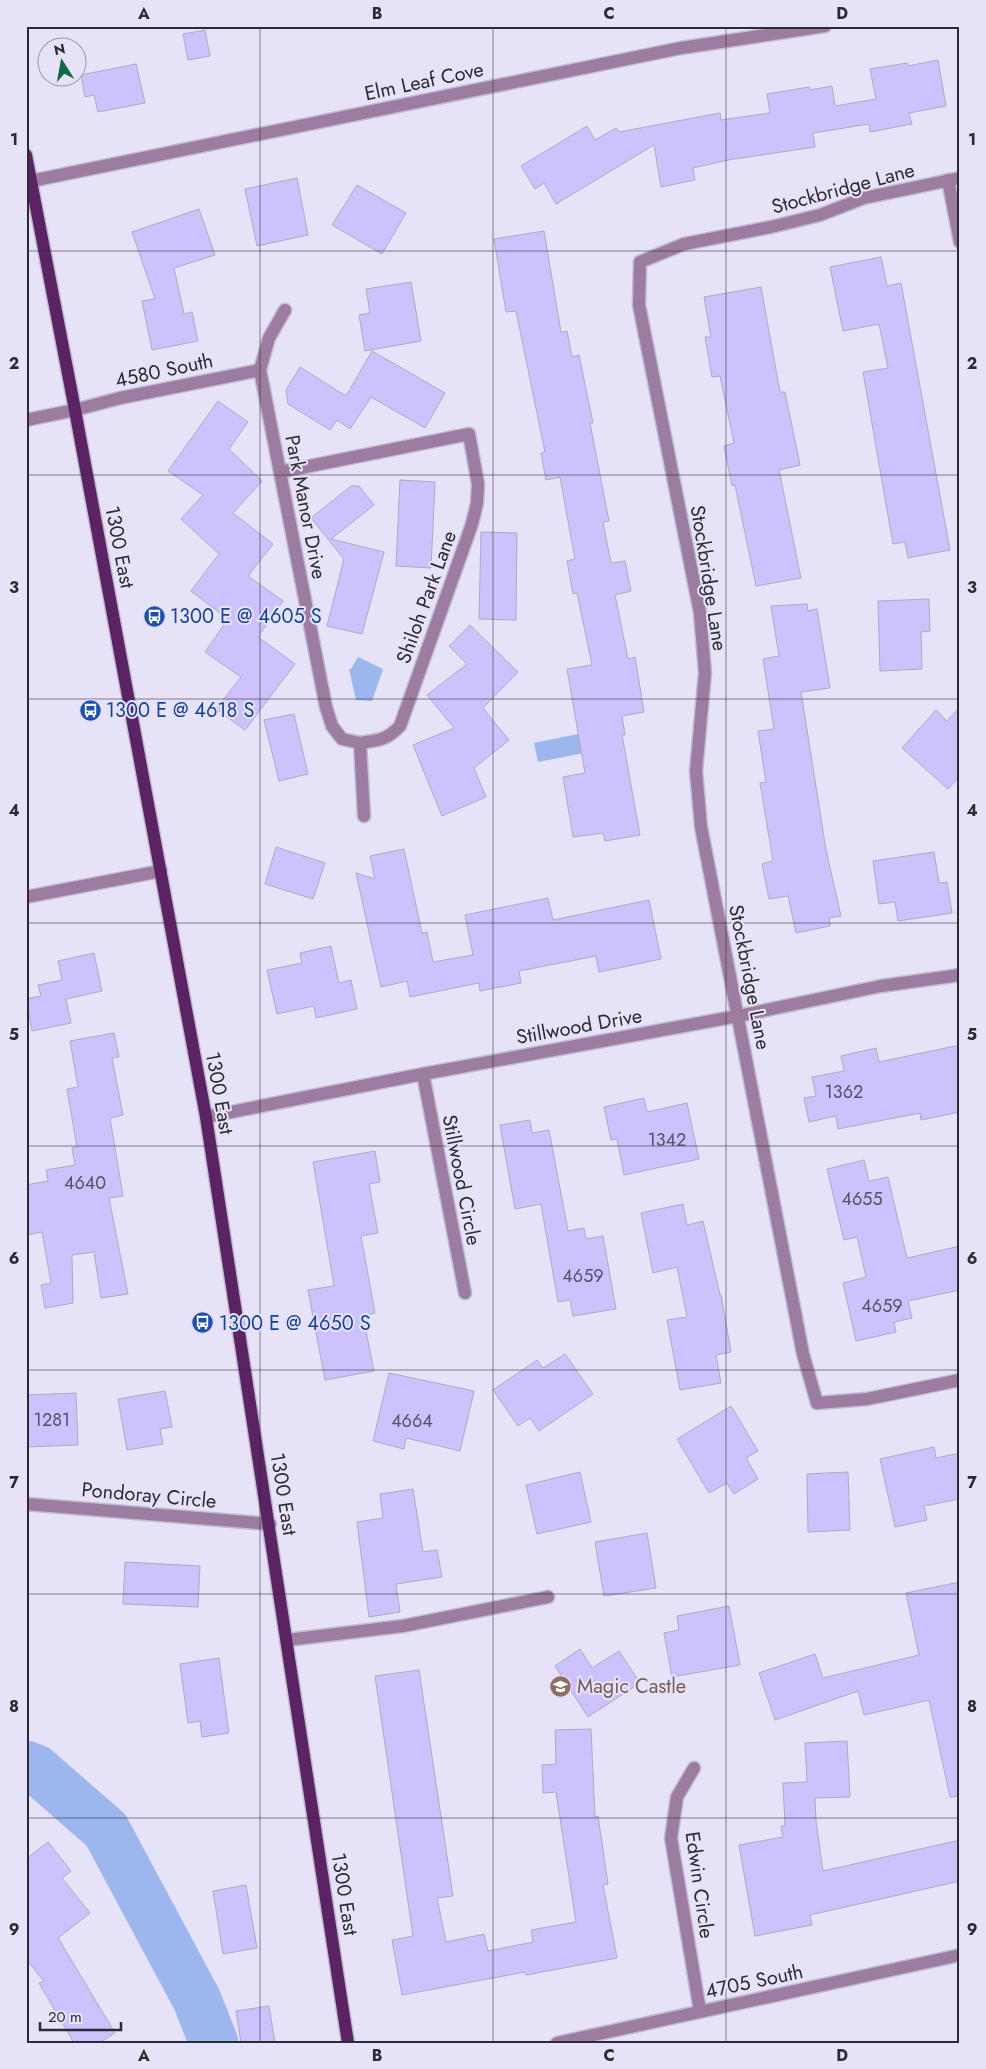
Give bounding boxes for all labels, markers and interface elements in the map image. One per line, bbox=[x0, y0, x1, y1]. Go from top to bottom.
text: A bbox=[137, 2, 150, 25]
text: B bbox=[372, 2, 382, 25]
text: C bbox=[603, 2, 615, 25]
text: D bbox=[836, 2, 848, 25]
north arrow bbox=[38, 38, 88, 88]
text: N bbox=[52, 38, 67, 60]
street label: Elm Leaf Cove bbox=[362, 55, 486, 108]
text: 1 bbox=[10, 128, 18, 151]
text: 1 bbox=[968, 128, 976, 151]
street label: Stockbridge Lane bbox=[768, 155, 918, 222]
street label: 4580 South bbox=[112, 346, 216, 395]
text: 2 bbox=[9, 352, 19, 375]
text: 2 bbox=[967, 352, 977, 375]
street label: Park Manor Drive bbox=[277, 433, 334, 582]
street label: 1300 East bbox=[97, 503, 142, 591]
street label: Stockbridge Lane bbox=[683, 503, 734, 653]
street label: Shiloh Park Lane bbox=[389, 527, 464, 668]
text: 3 bbox=[9, 576, 19, 599]
text: 3 bbox=[967, 576, 977, 599]
place label: 1300 E @ 4605 S bbox=[170, 602, 322, 631]
bus stop icon: 1300 E @ 4605 S bbox=[142, 604, 166, 628]
place label: 1300 E @ 4618 S bbox=[106, 696, 254, 725]
bus stop icon: 1300 E @ 4618 S bbox=[78, 698, 102, 722]
text: 4 bbox=[8, 799, 20, 822]
text: 4 bbox=[966, 799, 978, 822]
street label: Stockbridge Lane bbox=[721, 902, 778, 1052]
street label: Stillwood Drive bbox=[514, 1001, 644, 1052]
text: 5 bbox=[9, 1023, 19, 1046]
text: 5 bbox=[967, 1023, 977, 1046]
street label: 1300 East bbox=[198, 1049, 241, 1137]
house number: 1362 bbox=[825, 1079, 863, 1105]
street label: Stillwood Circle bbox=[435, 1112, 488, 1248]
house number: 1342 bbox=[648, 1127, 686, 1153]
house number: 4640 bbox=[64, 1170, 106, 1196]
house number: 4655 bbox=[841, 1186, 883, 1212]
text: 6 bbox=[9, 1247, 19, 1270]
text: 6 bbox=[967, 1247, 977, 1270]
house number: 4659 bbox=[562, 1263, 604, 1289]
house number: 4659 bbox=[861, 1293, 903, 1319]
place label: 1300 E @ 4650 S bbox=[219, 1309, 371, 1338]
bus stop icon: 1300 E @ 4650 S bbox=[191, 1311, 215, 1335]
house number: 1281 bbox=[34, 1407, 70, 1433]
house number: 4664 bbox=[391, 1408, 433, 1434]
street label: 1300 East bbox=[263, 1451, 304, 1538]
text: 7 bbox=[9, 1471, 19, 1494]
text: 7 bbox=[967, 1471, 977, 1494]
street label: Pondoray Circle bbox=[80, 1475, 218, 1516]
place label: Magic Castle bbox=[577, 1672, 686, 1701]
school or university icon: Magic Castle bbox=[549, 1674, 573, 1698]
text: 8 bbox=[9, 1695, 19, 1718]
text: 8 bbox=[967, 1695, 977, 1718]
street label: Edwin Circle bbox=[678, 1830, 721, 1940]
street label: 1300 East bbox=[324, 1851, 365, 1938]
text: 9 bbox=[9, 1918, 19, 1941]
text: 9 bbox=[967, 1918, 977, 1941]
street label: 4705 South bbox=[703, 1957, 806, 2006]
scale bar bbox=[40, 1999, 121, 2031]
text: 20 m bbox=[48, 2006, 82, 2028]
text: A bbox=[137, 2044, 150, 2067]
text: B bbox=[372, 2044, 382, 2067]
text: C bbox=[603, 2044, 615, 2067]
text: D bbox=[836, 2044, 848, 2067]

